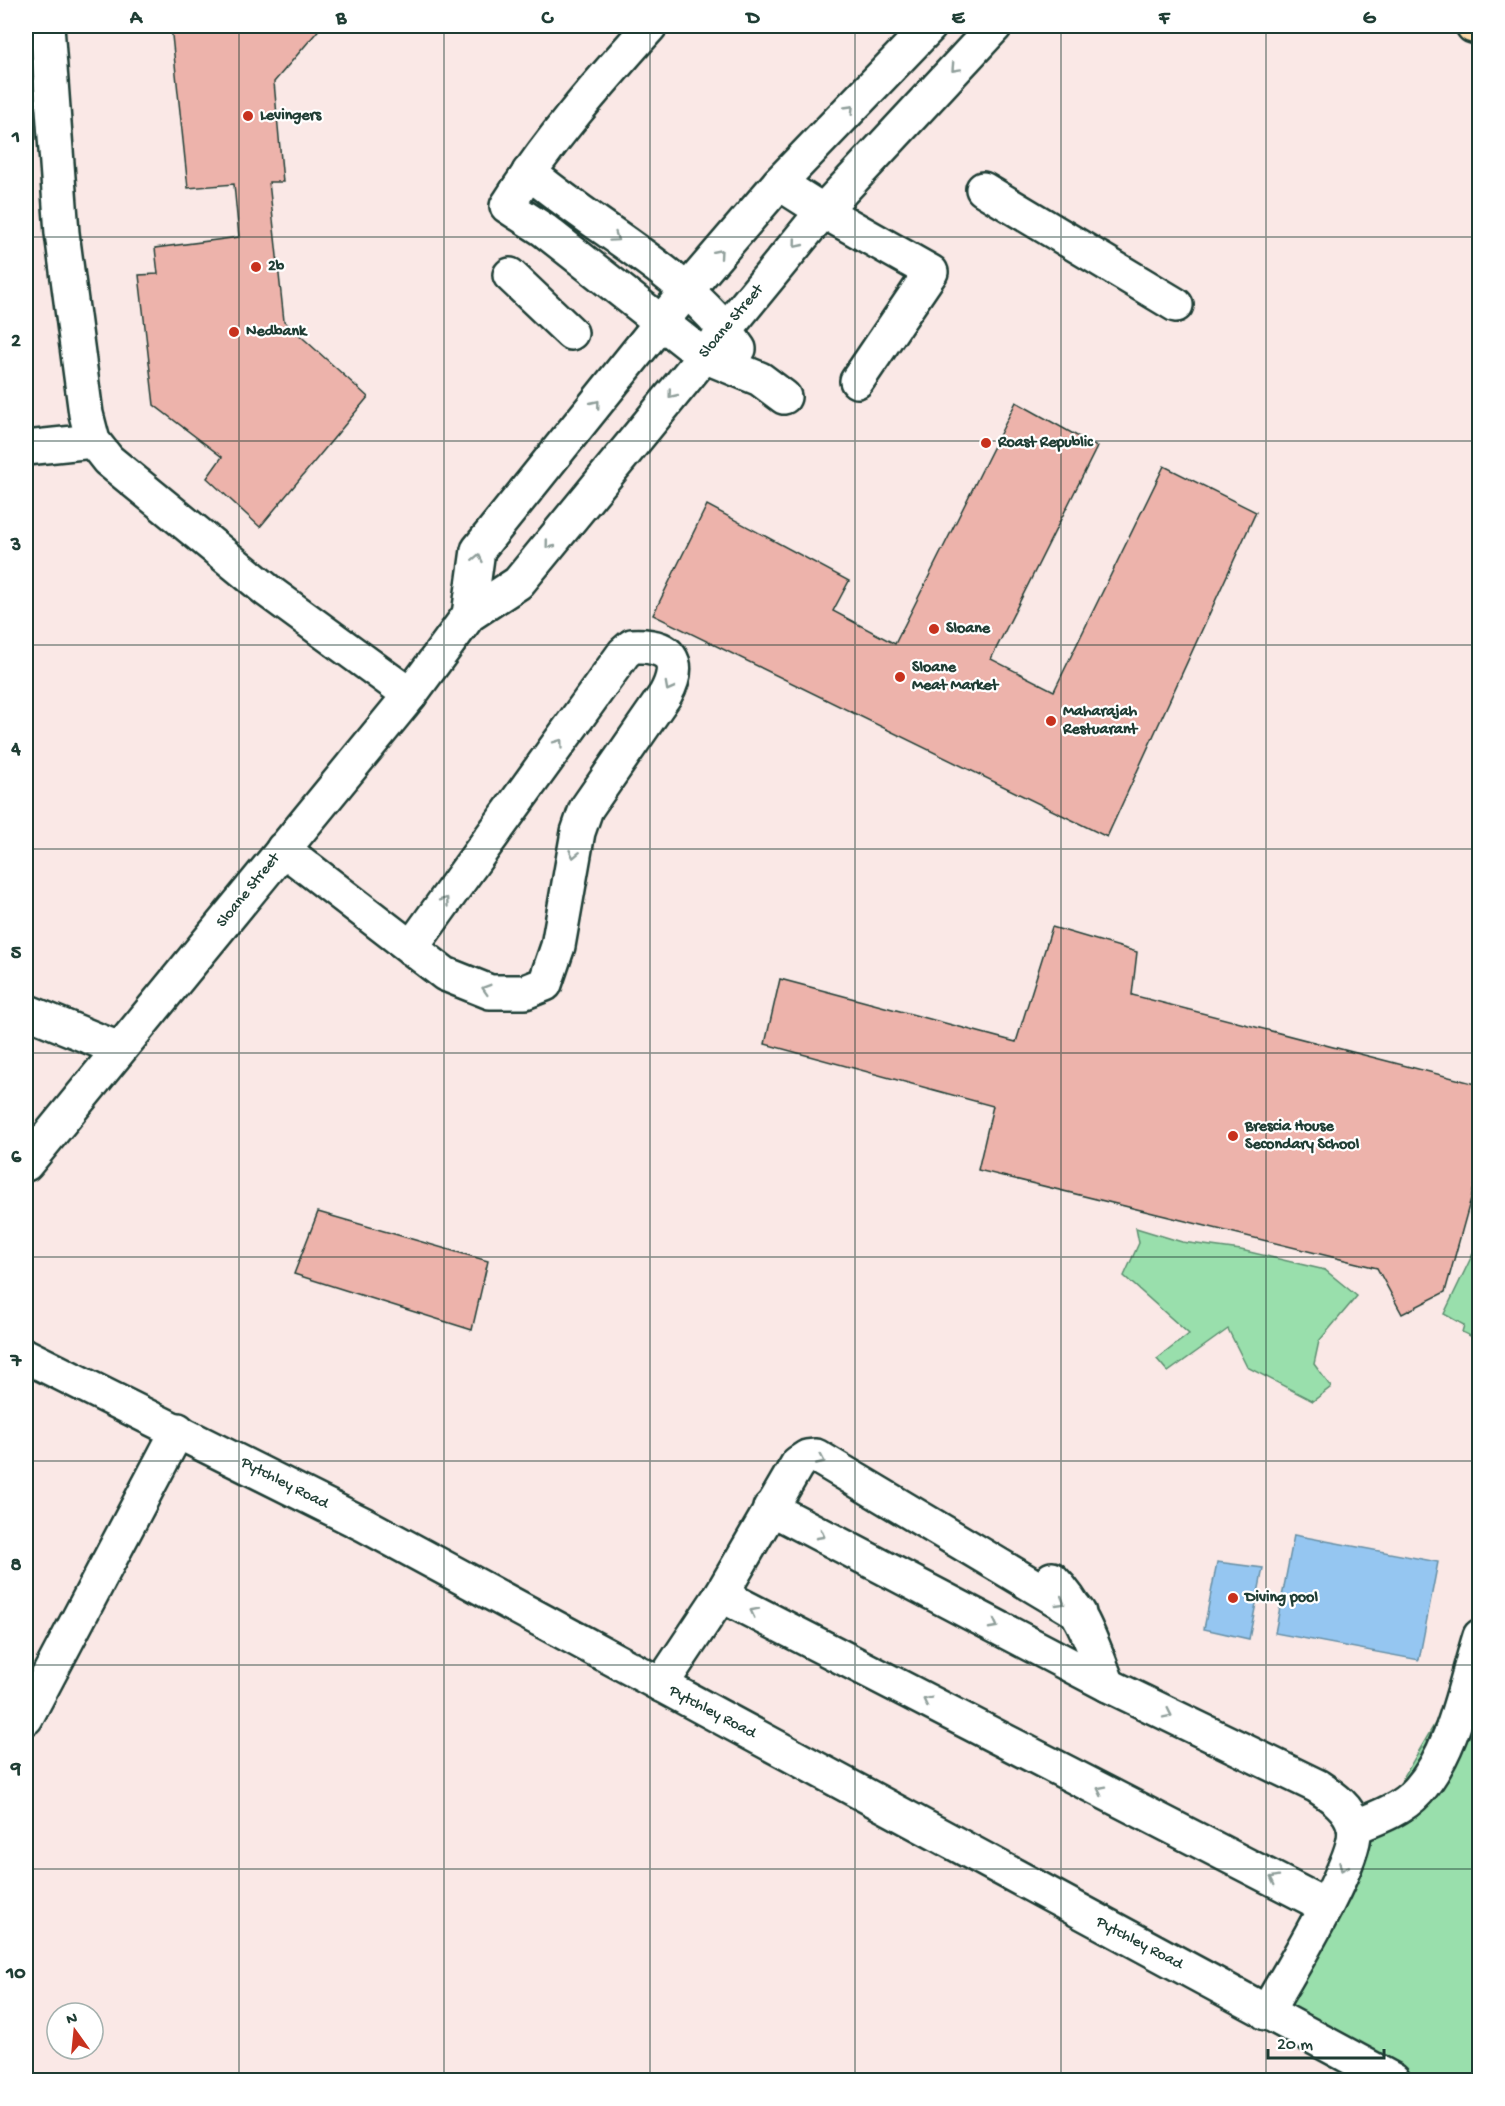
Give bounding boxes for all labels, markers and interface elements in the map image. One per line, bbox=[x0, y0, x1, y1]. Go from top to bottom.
text: A bbox=[129, 8, 144, 31]
text: B bbox=[335, 8, 347, 31]
text: C bbox=[541, 8, 555, 31]
text: D bbox=[744, 8, 760, 31]
text: E bbox=[952, 8, 966, 31]
text: F bbox=[1158, 8, 1171, 31]
text: G bbox=[1363, 8, 1377, 31]
one-way arrow bbox=[952, 61, 963, 72]
one-way arrow bbox=[843, 105, 854, 115]
place label: Levingers bbox=[260, 107, 322, 126]
marker: Levingers bbox=[241, 109, 255, 123]
text: 1 bbox=[11, 127, 20, 150]
one-way arrow bbox=[608, 230, 619, 241]
one-way arrow bbox=[793, 237, 804, 248]
one-way arrow bbox=[712, 249, 723, 260]
place label: 2b bbox=[268, 258, 285, 277]
marker: 2b bbox=[249, 260, 263, 274]
street label: Sloane Street bbox=[696, 280, 769, 363]
place label: Nedbank bbox=[246, 323, 308, 342]
marker: Nedbank bbox=[227, 325, 241, 339]
text: 2 bbox=[11, 331, 21, 354]
one-way arrow bbox=[669, 387, 680, 398]
one-way arrow bbox=[589, 400, 600, 411]
place label: Roast Republic bbox=[997, 434, 1094, 453]
marker: Roast Republic bbox=[979, 436, 993, 450]
text: 3 bbox=[10, 535, 21, 558]
one-way arrow bbox=[545, 538, 556, 549]
one-way arrow bbox=[471, 553, 484, 563]
place label: Sloane bbox=[946, 620, 991, 639]
marker: Sloane bbox=[927, 622, 941, 636]
place label: Sloane Meat Market bbox=[912, 659, 1000, 696]
marker: Sloane Meat Market bbox=[893, 670, 907, 684]
one-way arrow bbox=[665, 680, 676, 691]
place label: Maharajah Restuarant bbox=[1062, 703, 1139, 740]
marker: Maharajah Restuarant bbox=[1044, 714, 1058, 728]
one-way arrow bbox=[552, 738, 563, 749]
text: 4 bbox=[10, 739, 21, 762]
street label: Sloane Street bbox=[213, 849, 286, 932]
one-way arrow bbox=[568, 849, 581, 859]
one-way arrow bbox=[438, 896, 449, 907]
text: 5 bbox=[11, 943, 22, 966]
one-way arrow bbox=[481, 984, 491, 996]
place label: Brescia House Secondary School bbox=[1244, 1118, 1360, 1155]
marker: Brescia House Secondary School bbox=[1226, 1129, 1240, 1143]
text: 6 bbox=[11, 1147, 22, 1170]
text: 7 bbox=[10, 1351, 23, 1374]
street label: Pytchley Road bbox=[236, 1453, 332, 1515]
one-way arrow bbox=[815, 1453, 826, 1465]
one-way arrow bbox=[815, 1528, 826, 1539]
text: 8 bbox=[11, 1555, 22, 1578]
place label: Diving pool bbox=[1243, 1589, 1318, 1608]
marker: Diving pool bbox=[1226, 1591, 1240, 1605]
one-way arrow bbox=[1055, 1594, 1065, 1606]
one-way arrow bbox=[749, 1608, 760, 1619]
one-way arrow bbox=[988, 1618, 999, 1629]
street label: Pytchley Road bbox=[664, 1682, 760, 1745]
one-way arrow bbox=[923, 1697, 933, 1708]
one-way arrow bbox=[1162, 1706, 1173, 1718]
text: 9 bbox=[10, 1759, 21, 1782]
one-way arrow bbox=[1096, 1786, 1107, 1797]
one-way arrow bbox=[1339, 1861, 1351, 1872]
one-way arrow bbox=[1270, 1875, 1280, 1886]
street label: Pytchley Road bbox=[1091, 1913, 1187, 1976]
text: 10 bbox=[5, 1963, 26, 1986]
north arrow bbox=[45, 2001, 105, 2061]
text: N bbox=[65, 2009, 80, 2030]
scale bar bbox=[1268, 2022, 1384, 2060]
text: 20 m bbox=[1277, 2035, 1313, 2056]

